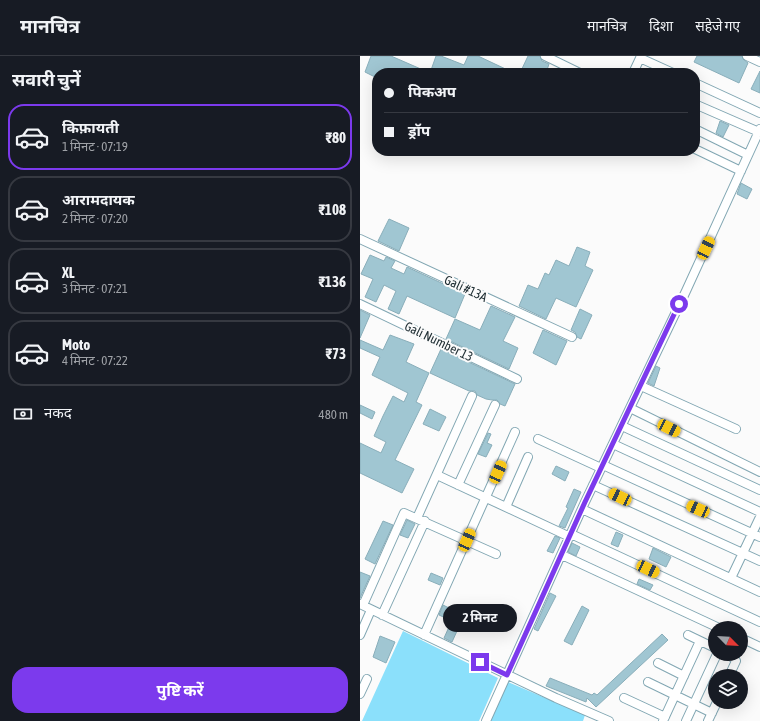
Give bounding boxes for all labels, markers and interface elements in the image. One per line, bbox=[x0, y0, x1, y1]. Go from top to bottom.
text: मानचित्र bbox=[20, 15, 80, 37]
text: मानचित्र bbox=[587, 18, 627, 34]
text: दिशा bbox=[649, 18, 673, 34]
text: सहेजे गए bbox=[695, 18, 740, 34]
text: सवारी चुनें bbox=[12, 69, 81, 90]
text: पिकअप bbox=[408, 83, 456, 100]
icon: car bbox=[14, 119, 50, 155]
text: किफ़ायती bbox=[62, 119, 119, 136]
text: ड्रॉप bbox=[408, 122, 430, 139]
text: ₹80 bbox=[325, 129, 346, 146]
text: 1 मिनट · 07:19 bbox=[62, 139, 128, 154]
icon: car bbox=[14, 191, 50, 227]
text: आरामदायक bbox=[62, 191, 135, 208]
text: ₹108 bbox=[318, 201, 346, 218]
text: 2 मिनट · 07:20 bbox=[62, 211, 128, 226]
car bbox=[695, 235, 717, 261]
icon: car bbox=[14, 263, 50, 299]
text: XL bbox=[62, 264, 75, 281]
street label: Gali #13A bbox=[442, 272, 490, 305]
text: ₹136 bbox=[318, 273, 346, 290]
text: 3 मिनट · 07:21 bbox=[62, 281, 128, 296]
route start bbox=[670, 295, 688, 313]
street label: Gali Number 13 bbox=[402, 318, 475, 364]
icon: car bbox=[14, 335, 50, 371]
text: Moto bbox=[62, 336, 90, 353]
text: ₹73 bbox=[325, 345, 346, 362]
text: 4 मिनट · 07:22 bbox=[62, 353, 128, 368]
icon: cash bbox=[12, 403, 34, 425]
text: नकद bbox=[44, 404, 72, 421]
text: 480 m bbox=[319, 407, 348, 422]
car bbox=[656, 417, 682, 439]
car bbox=[488, 459, 508, 485]
car bbox=[607, 486, 633, 508]
car bbox=[685, 499, 711, 519]
car bbox=[457, 527, 477, 553]
car bbox=[635, 558, 661, 580]
callout: 2 मिनट bbox=[443, 604, 517, 632]
text: 2 मिनट bbox=[462, 610, 498, 625]
north arrow bbox=[708, 621, 748, 661]
map controls bbox=[708, 621, 748, 709]
route end bbox=[471, 653, 489, 671]
button: पुष्टि करें bbox=[12, 667, 348, 713]
button: layers bbox=[708, 669, 748, 709]

